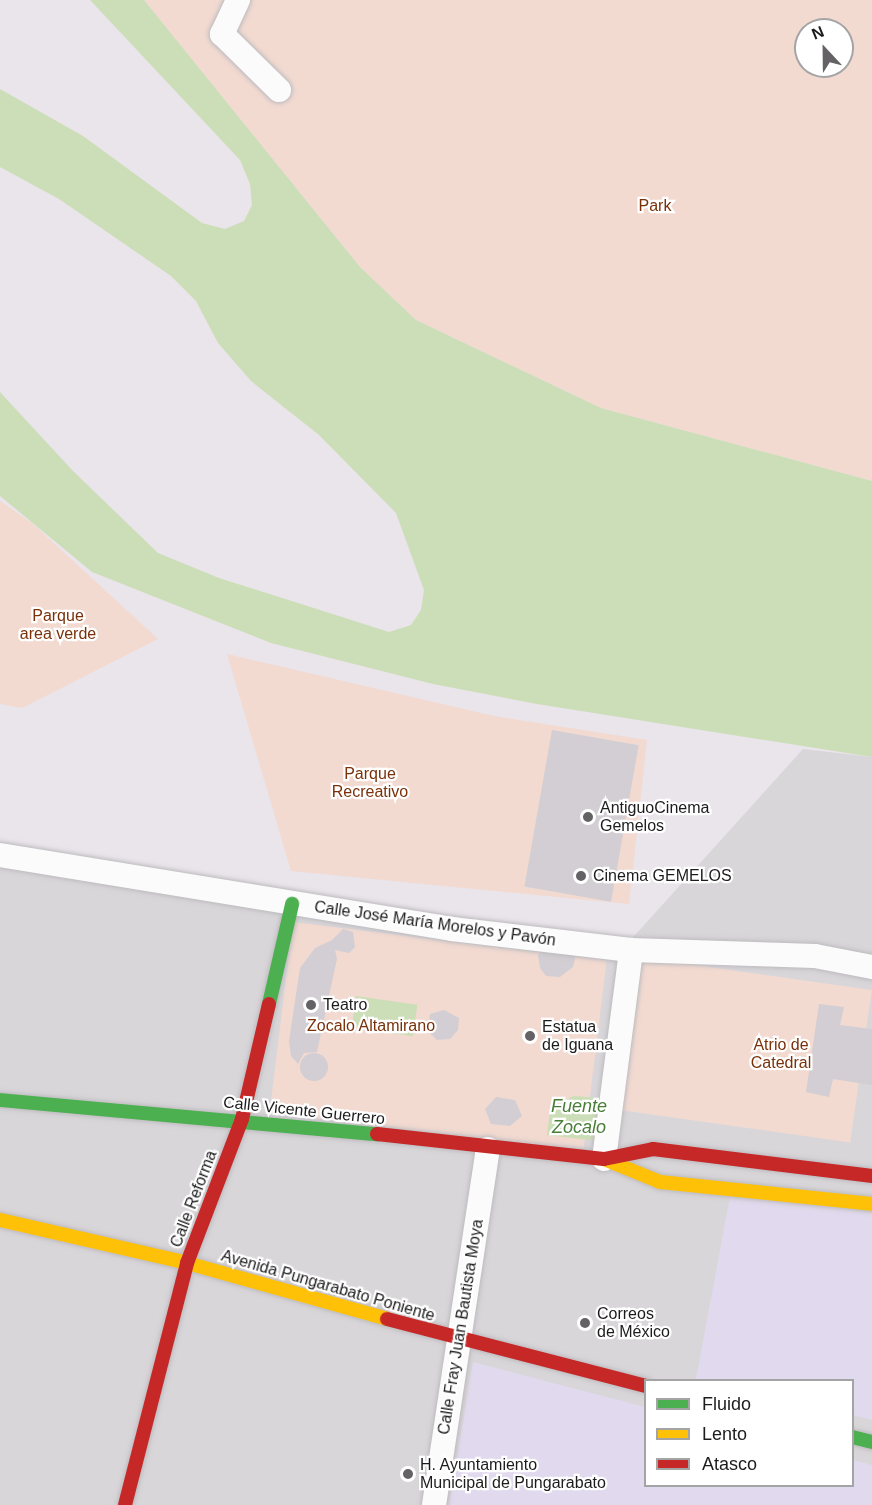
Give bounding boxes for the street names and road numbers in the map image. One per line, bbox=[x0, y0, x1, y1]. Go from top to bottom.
street label: Calle José María Morelos y Pavón bbox=[313, 898, 557, 950]
street label: Calle Vicente Guerrero bbox=[222, 1093, 386, 1129]
street label: Calle Reforma bbox=[167, 1148, 221, 1250]
street label: Calle Fray Juan Bautista Moya bbox=[434, 1218, 488, 1436]
street label: Avenida Pungarabato Poniente bbox=[219, 1246, 437, 1326]

